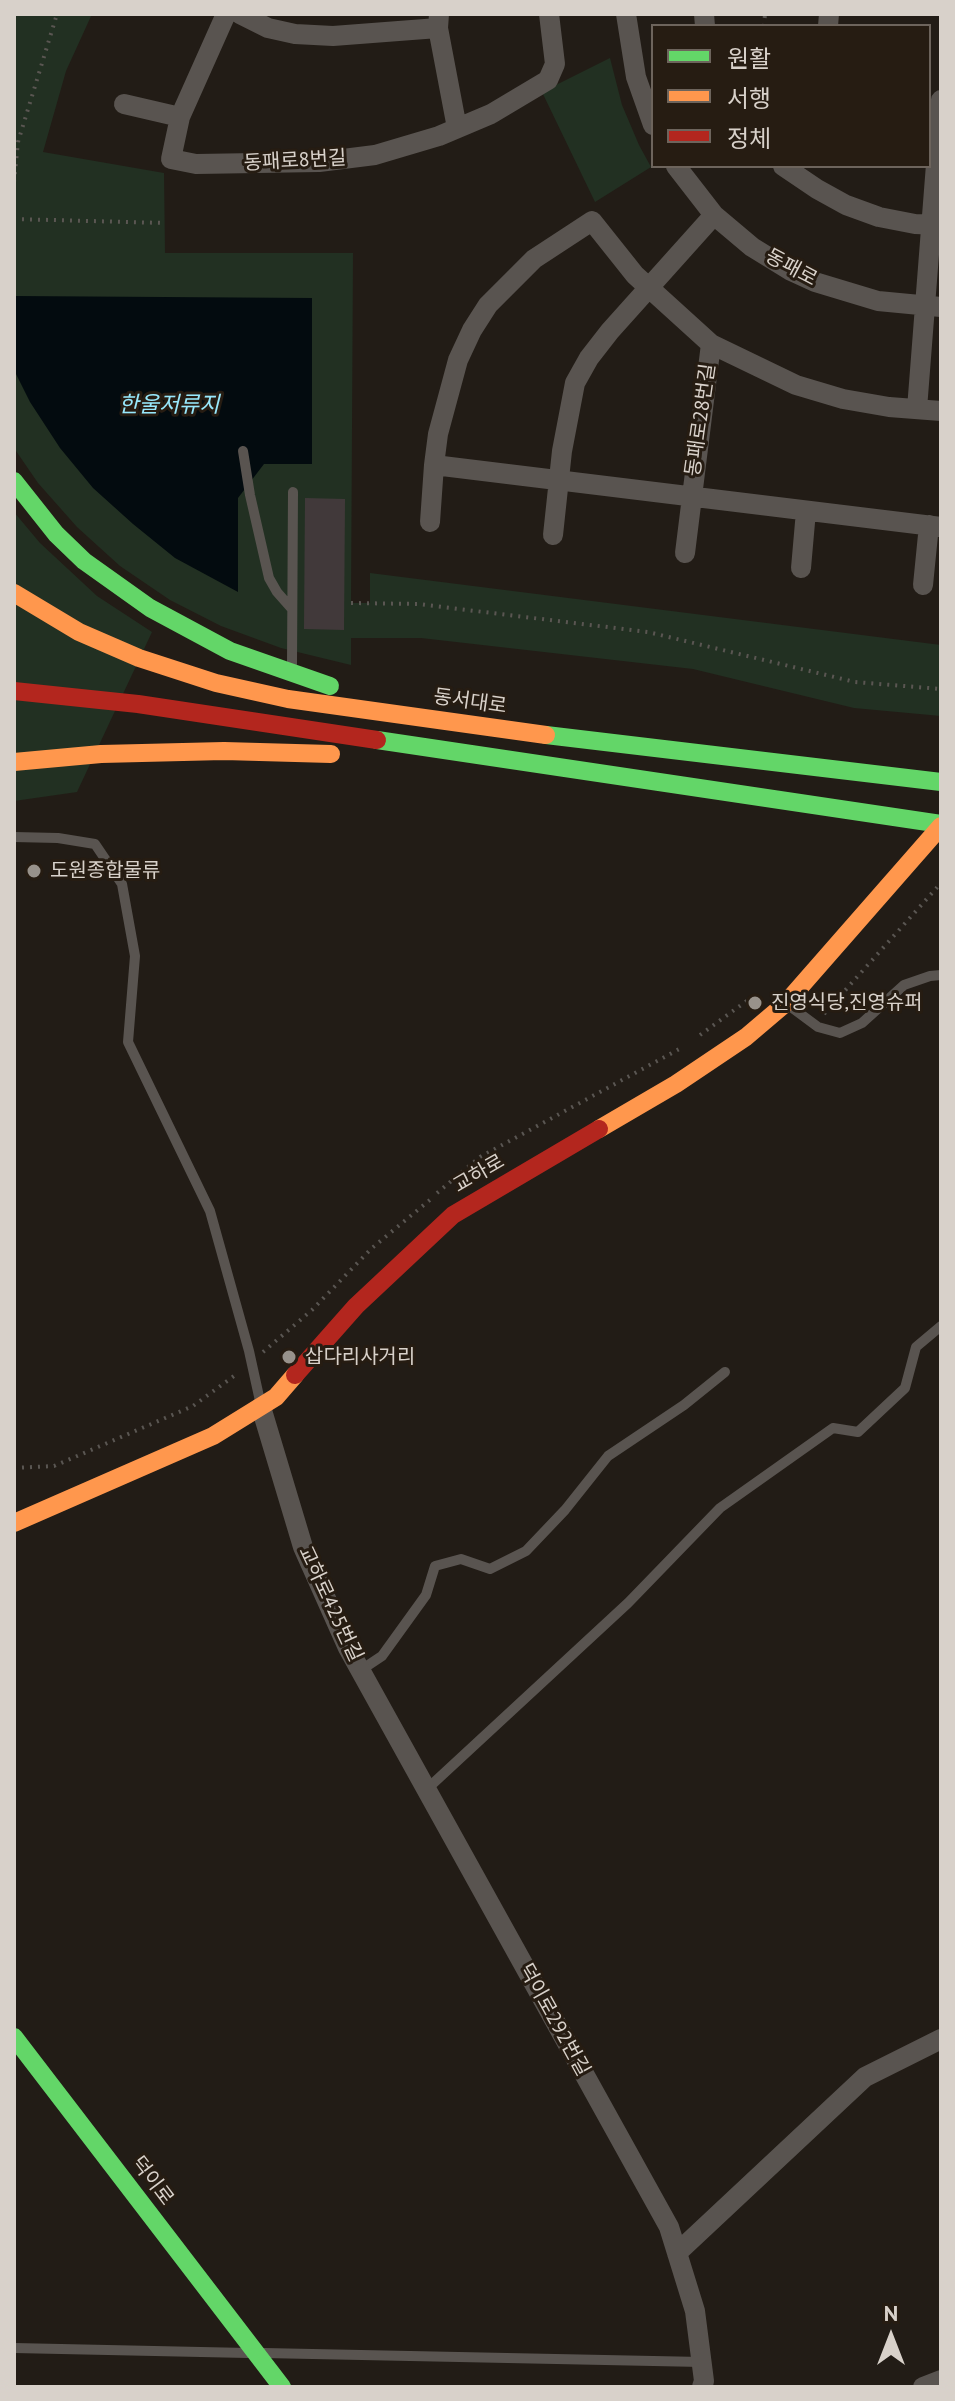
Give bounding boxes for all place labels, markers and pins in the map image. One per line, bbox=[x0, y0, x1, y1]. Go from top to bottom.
place label: 도원종합물류 bbox=[50, 859, 160, 883]
marker: 도원종합물류 bbox=[25, 862, 43, 880]
place label: 진영식당,진영슈퍼 bbox=[771, 991, 923, 1015]
marker: 진영식당,진영슈퍼 bbox=[746, 994, 764, 1012]
place label: 삽다리사거리 bbox=[305, 1345, 415, 1369]
marker: 삽다리사거리 bbox=[280, 1348, 298, 1366]

